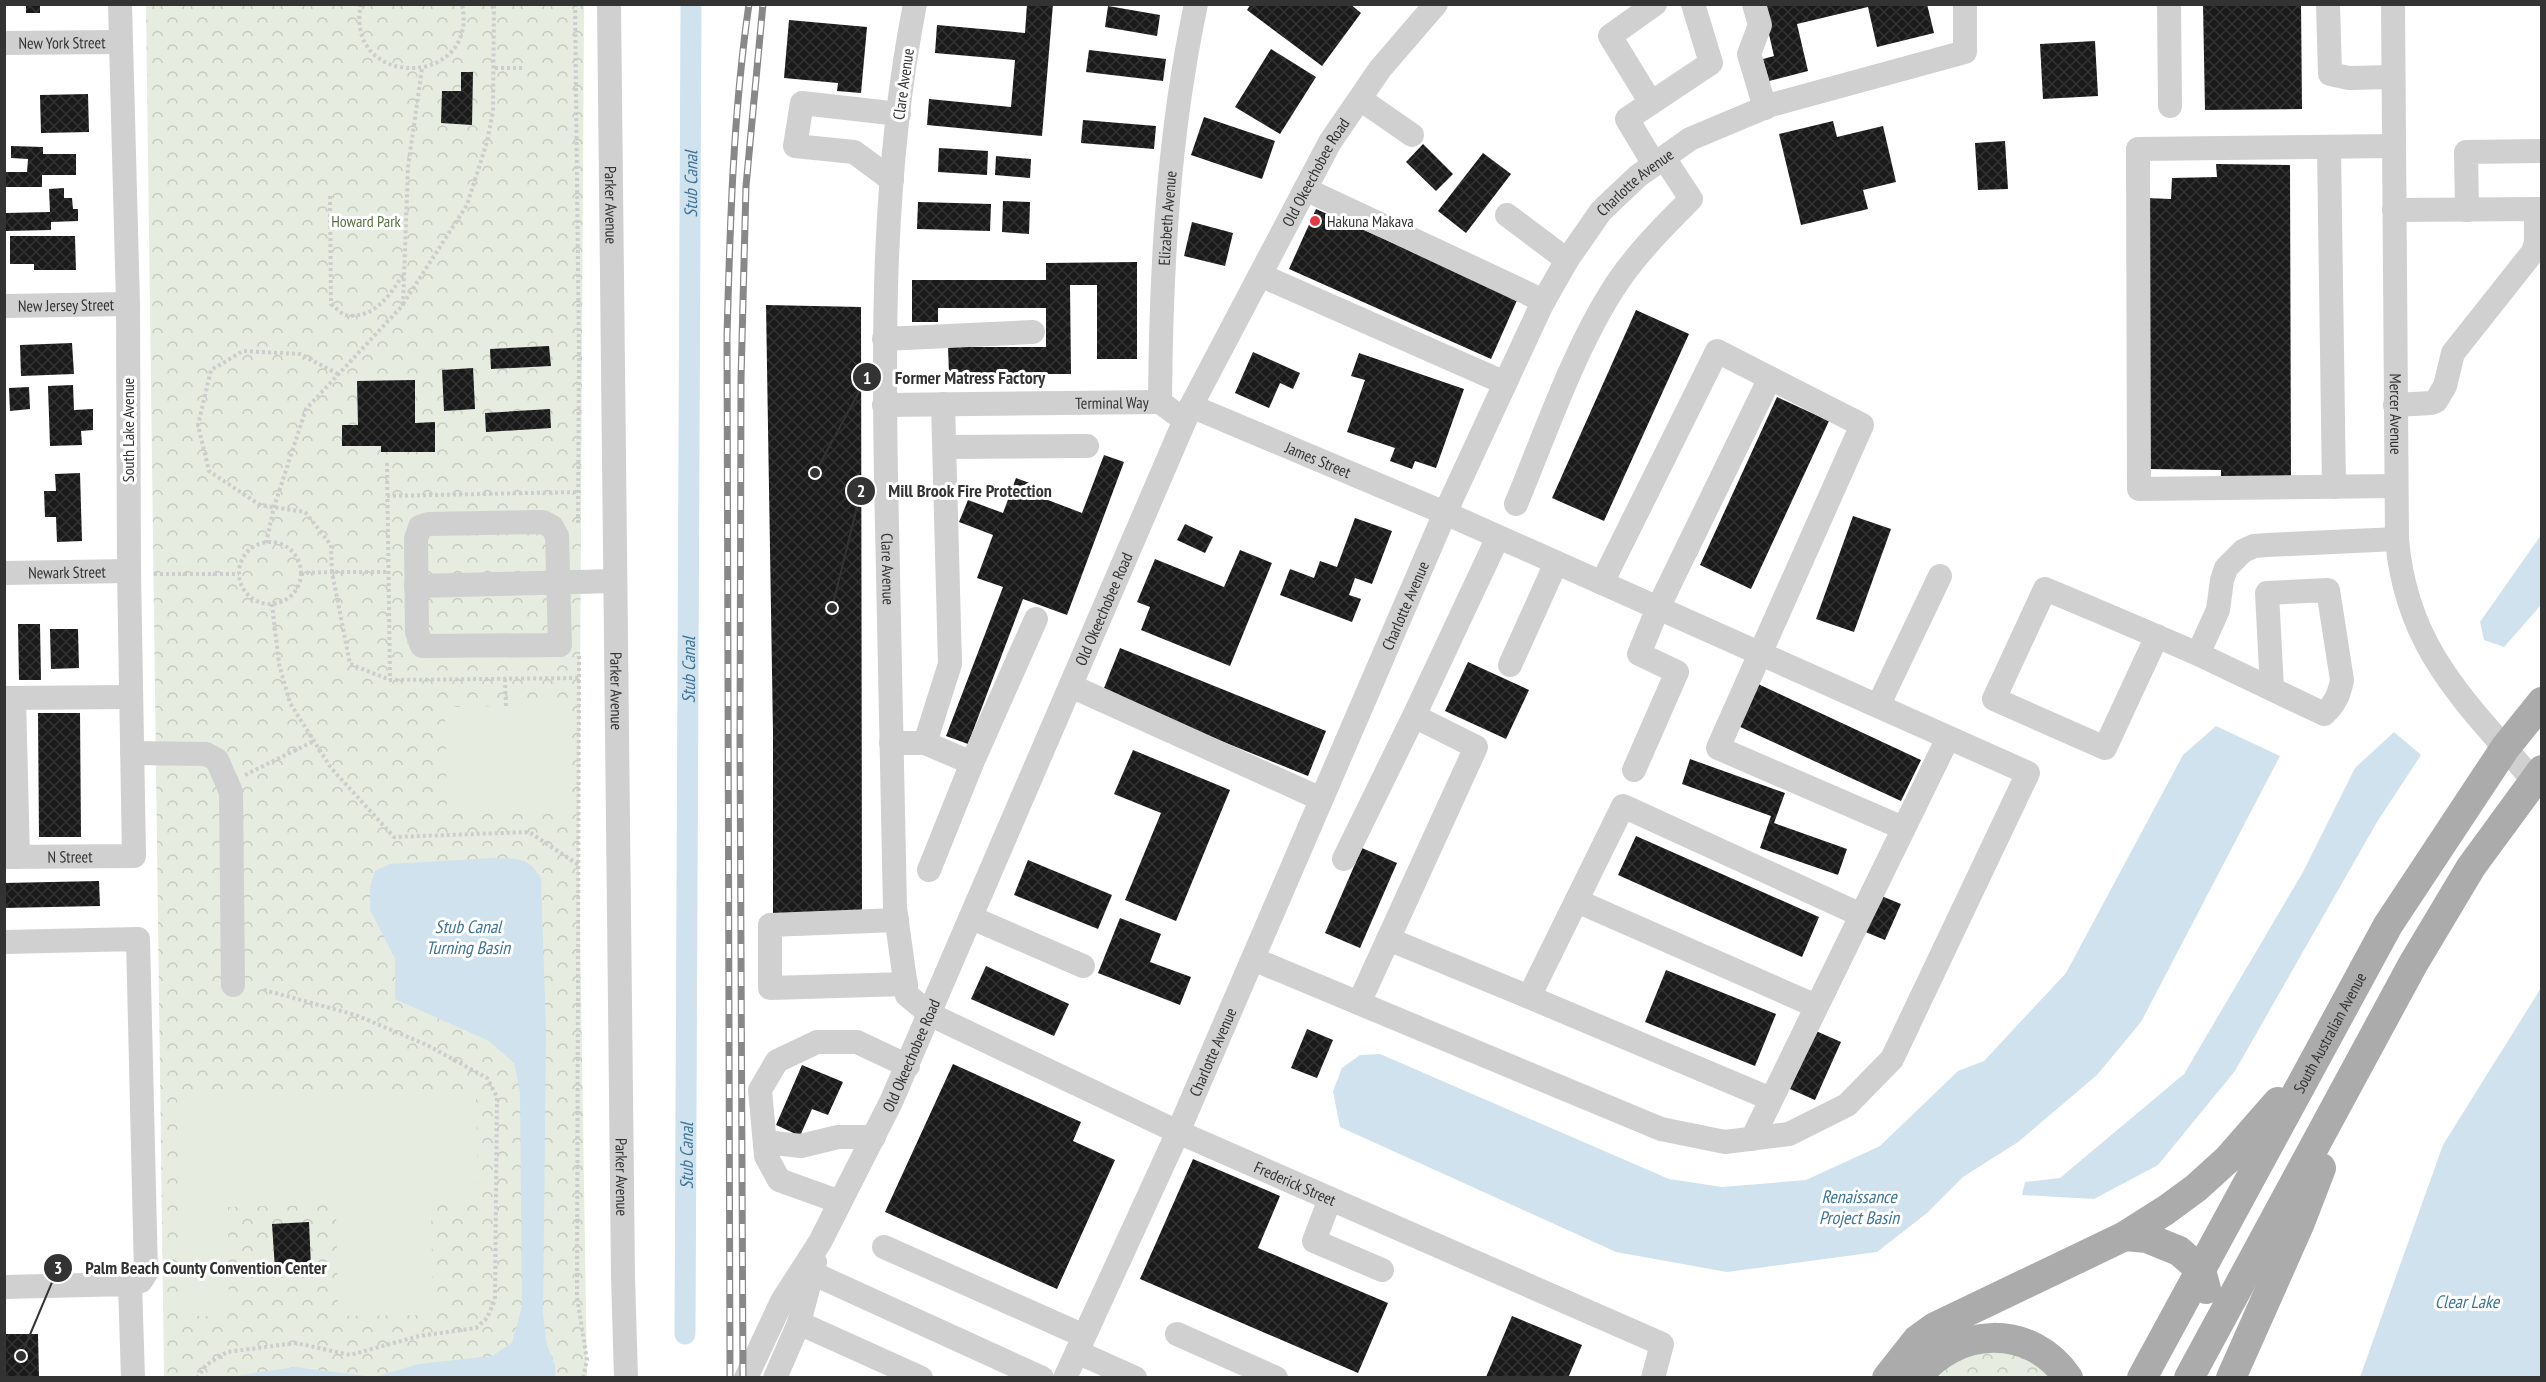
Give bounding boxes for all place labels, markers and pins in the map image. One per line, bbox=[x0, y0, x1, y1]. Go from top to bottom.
place label: Hakuna Makava bbox=[1327, 211, 1414, 231]
marker: Hakuna Makava bbox=[1308, 214, 1322, 228]
callout: Former Matress Factory bbox=[852, 359, 1057, 395]
callout: Mill Brook Fire Protection bbox=[846, 473, 1064, 509]
callout: Palm Beach County Convention Center bbox=[43, 1250, 339, 1286]

